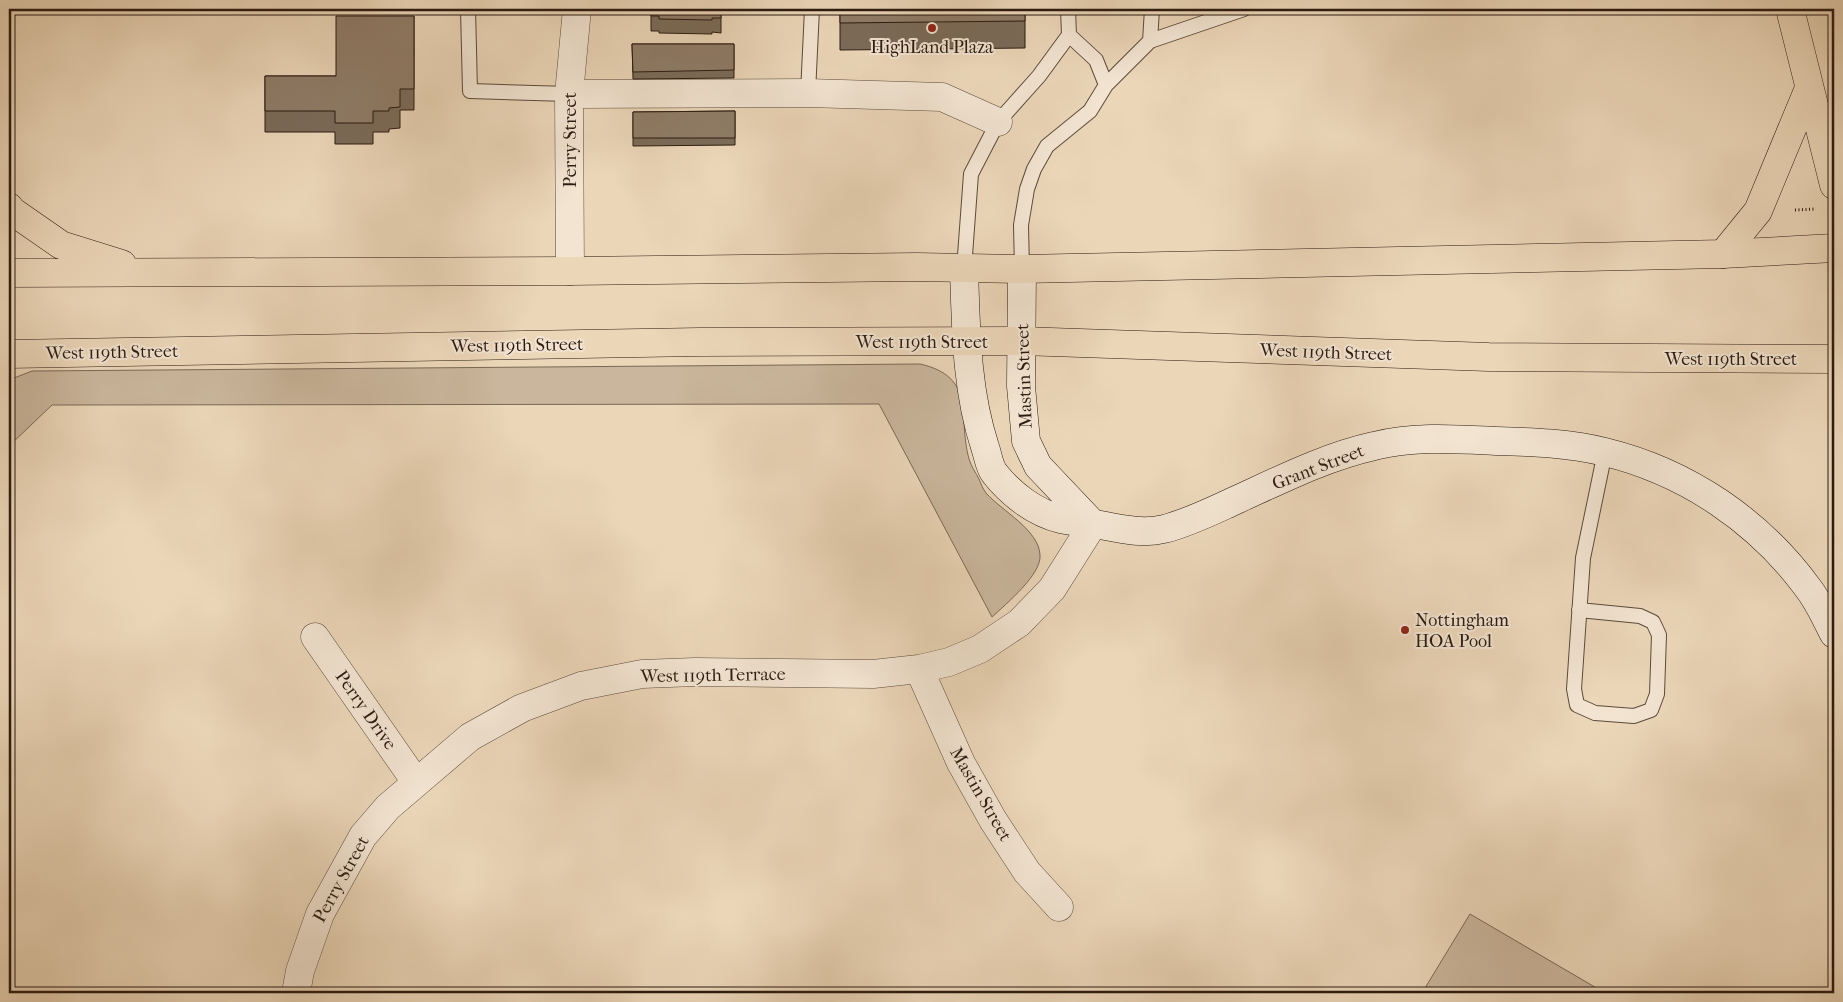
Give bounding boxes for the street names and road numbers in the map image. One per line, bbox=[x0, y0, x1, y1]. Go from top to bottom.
street label: Perry Street bbox=[560, 92, 581, 188]
street label: Mastin Street bbox=[1012, 323, 1037, 429]
street label: West 119th Street bbox=[855, 332, 989, 353]
street label: West 119th Street bbox=[450, 334, 584, 357]
street label: West 119th Street bbox=[1258, 340, 1393, 365]
street label: West 119th Street bbox=[45, 341, 179, 364]
street label: West 119th Street bbox=[1664, 349, 1798, 370]
street label: Grant Street bbox=[1269, 440, 1368, 495]
street label: West 119th Terrace bbox=[639, 664, 786, 687]
street label: Perry Drive bbox=[331, 667, 401, 754]
street label: Mastin Street bbox=[945, 744, 1016, 845]
street label: Perry Street bbox=[309, 832, 374, 926]

